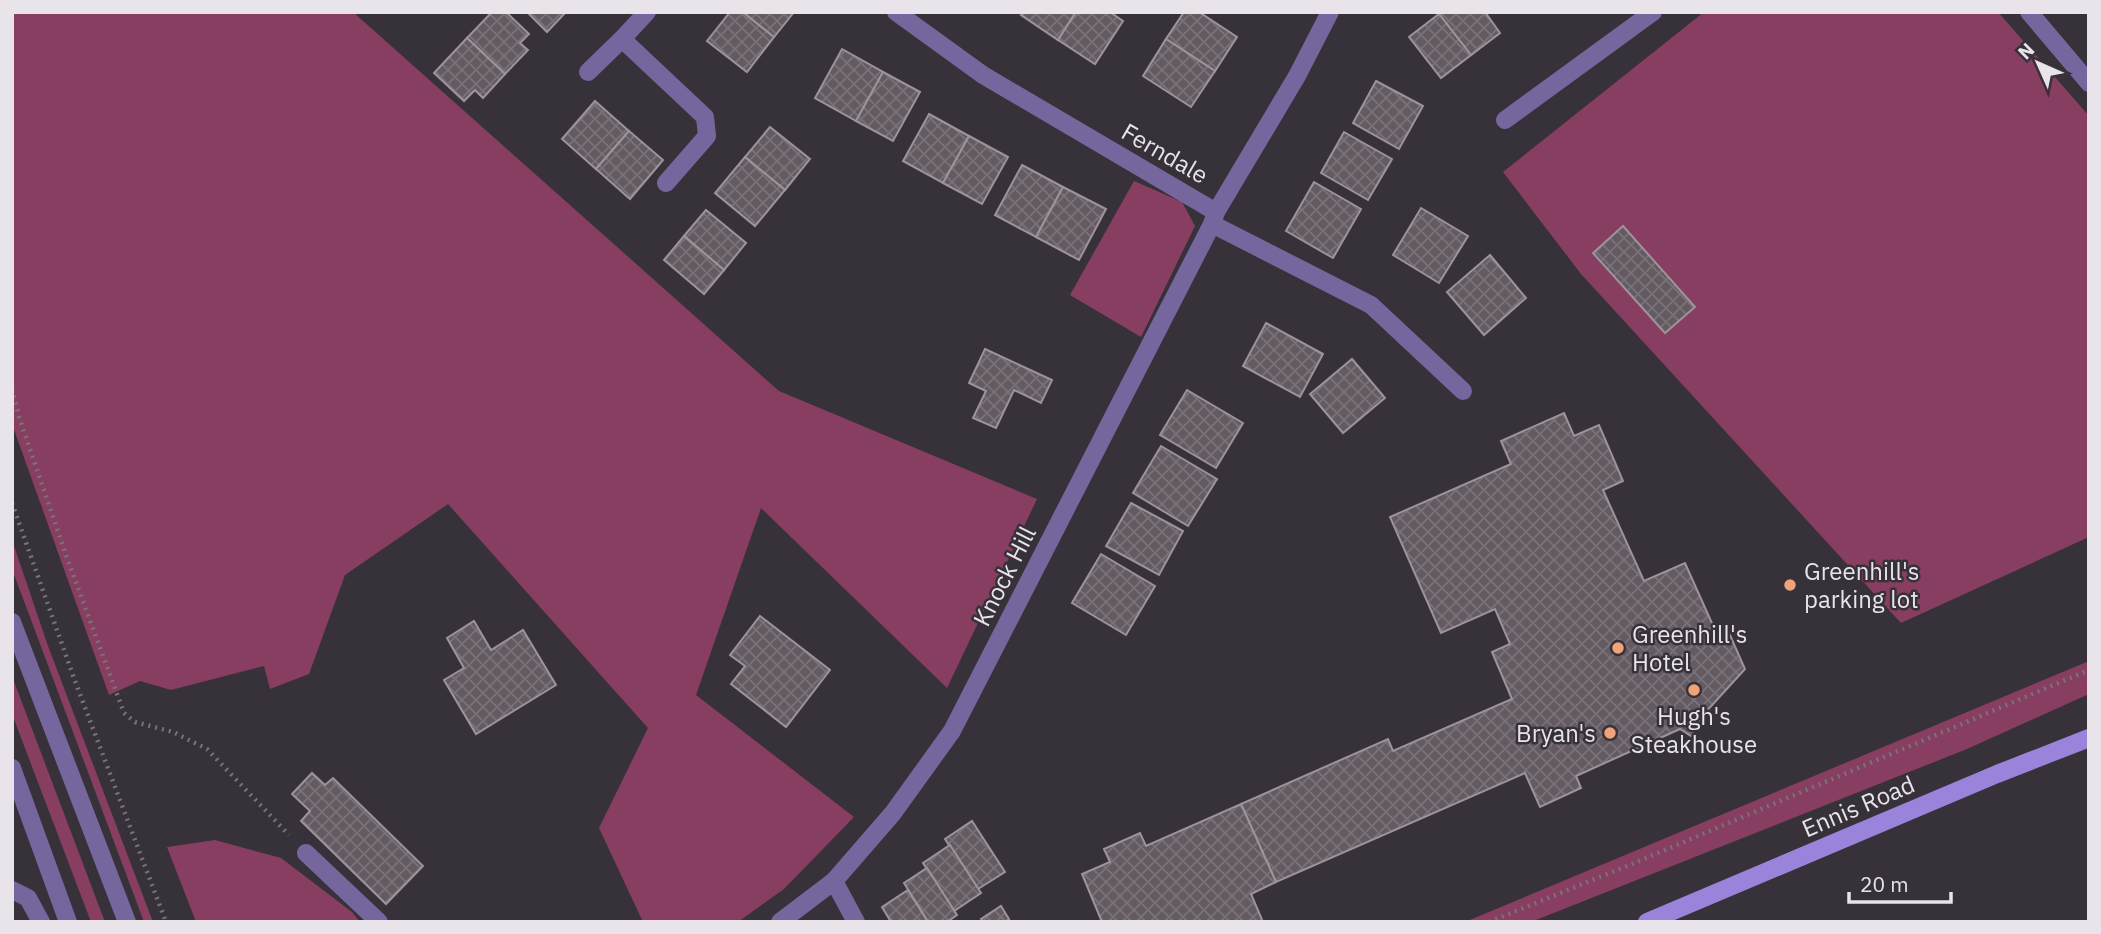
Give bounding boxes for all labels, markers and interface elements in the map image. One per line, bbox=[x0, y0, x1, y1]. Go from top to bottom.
north arrow bbox=[2003, 28, 2073, 98]
text: N bbox=[2013, 38, 2039, 64]
street label: Ferndale bbox=[1116, 115, 1214, 191]
street label: Knock Hill bbox=[965, 520, 1043, 632]
place label: Greenhill's parking lot bbox=[1804, 555, 1919, 615]
marker: Greenhill's parking lot bbox=[1782, 577, 1798, 593]
place label: Greenhill's Hotel bbox=[1632, 618, 1747, 678]
marker: Greenhill's Hotel bbox=[1610, 640, 1626, 656]
marker: Hugh's Steakhouse bbox=[1686, 682, 1702, 698]
place label: Hugh's Steakhouse bbox=[1631, 700, 1757, 760]
place label: Bryan's bbox=[1516, 717, 1596, 749]
marker: Bryan's bbox=[1602, 725, 1618, 741]
street label: Ennis Road bbox=[1797, 768, 1919, 844]
scale bar bbox=[1849, 860, 1951, 904]
text: 20 m bbox=[1860, 870, 1909, 898]

